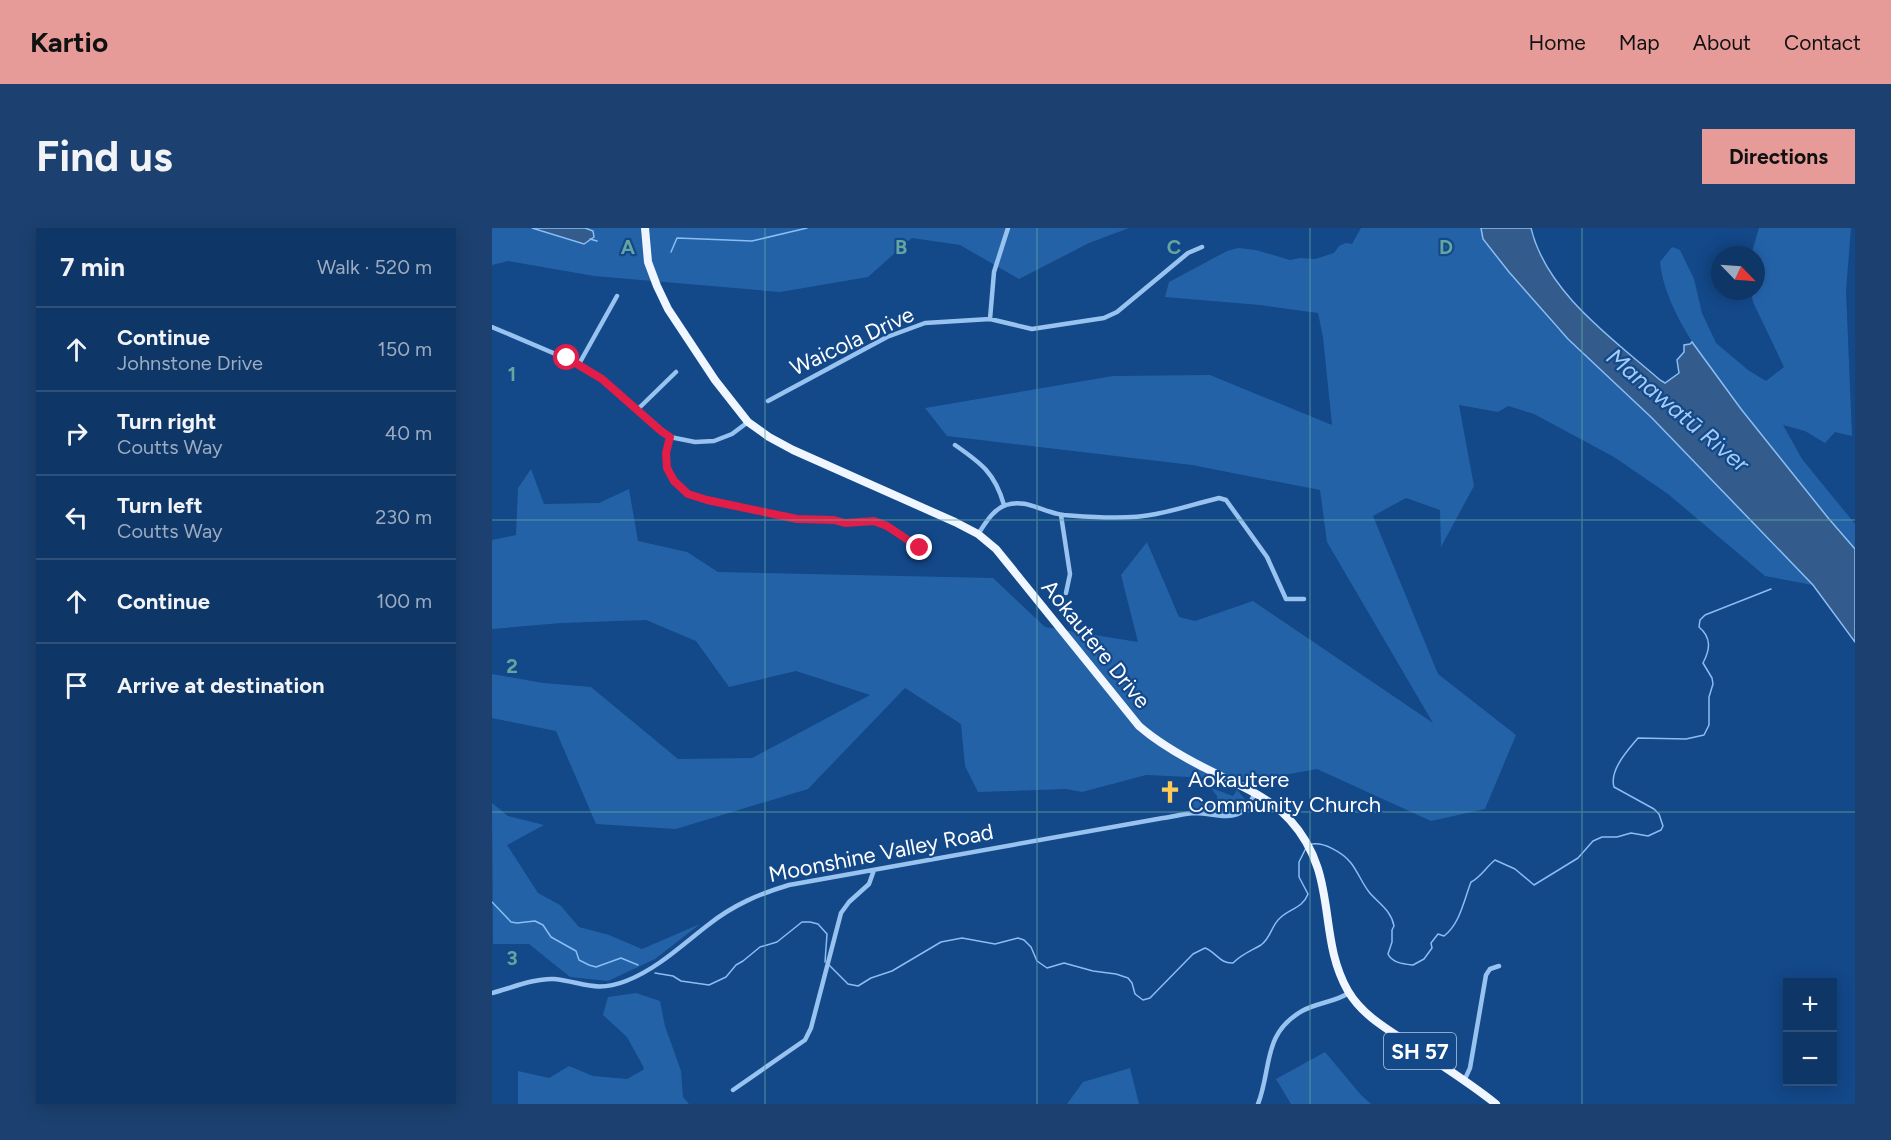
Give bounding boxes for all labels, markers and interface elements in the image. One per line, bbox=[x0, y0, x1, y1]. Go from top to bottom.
text: Kartio bbox=[30, 25, 108, 59]
text: Home bbox=[1529, 30, 1586, 55]
text: Map bbox=[1619, 30, 1660, 55]
text: About bbox=[1693, 30, 1751, 55]
text: Contact bbox=[1784, 30, 1861, 55]
button: Directions bbox=[1702, 129, 1855, 184]
text: Find us bbox=[36, 131, 173, 182]
text: A bbox=[621, 235, 636, 259]
text: B bbox=[895, 235, 907, 259]
text: C bbox=[1167, 235, 1181, 259]
text: D bbox=[1439, 235, 1453, 259]
north arrow bbox=[1711, 246, 1765, 300]
text: 7 min bbox=[60, 251, 125, 283]
text: Walk · 520 m bbox=[317, 255, 432, 279]
street label: Waicola Drive bbox=[786, 301, 918, 381]
text: Continue bbox=[117, 324, 210, 351]
icon: ahead bbox=[60, 333, 93, 366]
text: 150 m bbox=[377, 337, 432, 361]
water label: Manawatū River bbox=[1601, 342, 1756, 479]
route start bbox=[553, 344, 579, 370]
text: Johnstone Drive bbox=[117, 351, 263, 375]
text: 1 bbox=[508, 362, 516, 386]
text: Turn right bbox=[117, 408, 216, 435]
icon: right bbox=[60, 417, 93, 450]
text: 40 m bbox=[385, 421, 432, 445]
text: Coutts Way bbox=[117, 435, 223, 459]
text: Turn left bbox=[117, 492, 203, 519]
icon: left bbox=[60, 501, 93, 534]
text: 230 m bbox=[375, 505, 432, 529]
text: Coutts Way bbox=[117, 519, 223, 543]
route end bbox=[906, 534, 932, 560]
street label: Aokautere Drive bbox=[1036, 574, 1156, 714]
icon: ahead bbox=[60, 585, 93, 618]
text: Continue bbox=[117, 588, 210, 615]
text: 100 m bbox=[376, 589, 432, 613]
text: 2 bbox=[506, 654, 518, 678]
icon: arrive bbox=[60, 669, 93, 702]
text: Arrive at destination bbox=[117, 672, 325, 699]
place label: Aokautere Community Church bbox=[1188, 766, 1381, 818]
church icon: Aokautere Community Church bbox=[1157, 779, 1183, 805]
street label: Moonshine Valley Road bbox=[766, 818, 996, 888]
text: 3 bbox=[506, 946, 518, 970]
map controls bbox=[1783, 978, 1837, 1086]
button: + bbox=[1783, 978, 1837, 1032]
button: − bbox=[1783, 1032, 1837, 1086]
road number: SH 57 bbox=[1384, 1033, 1456, 1069]

